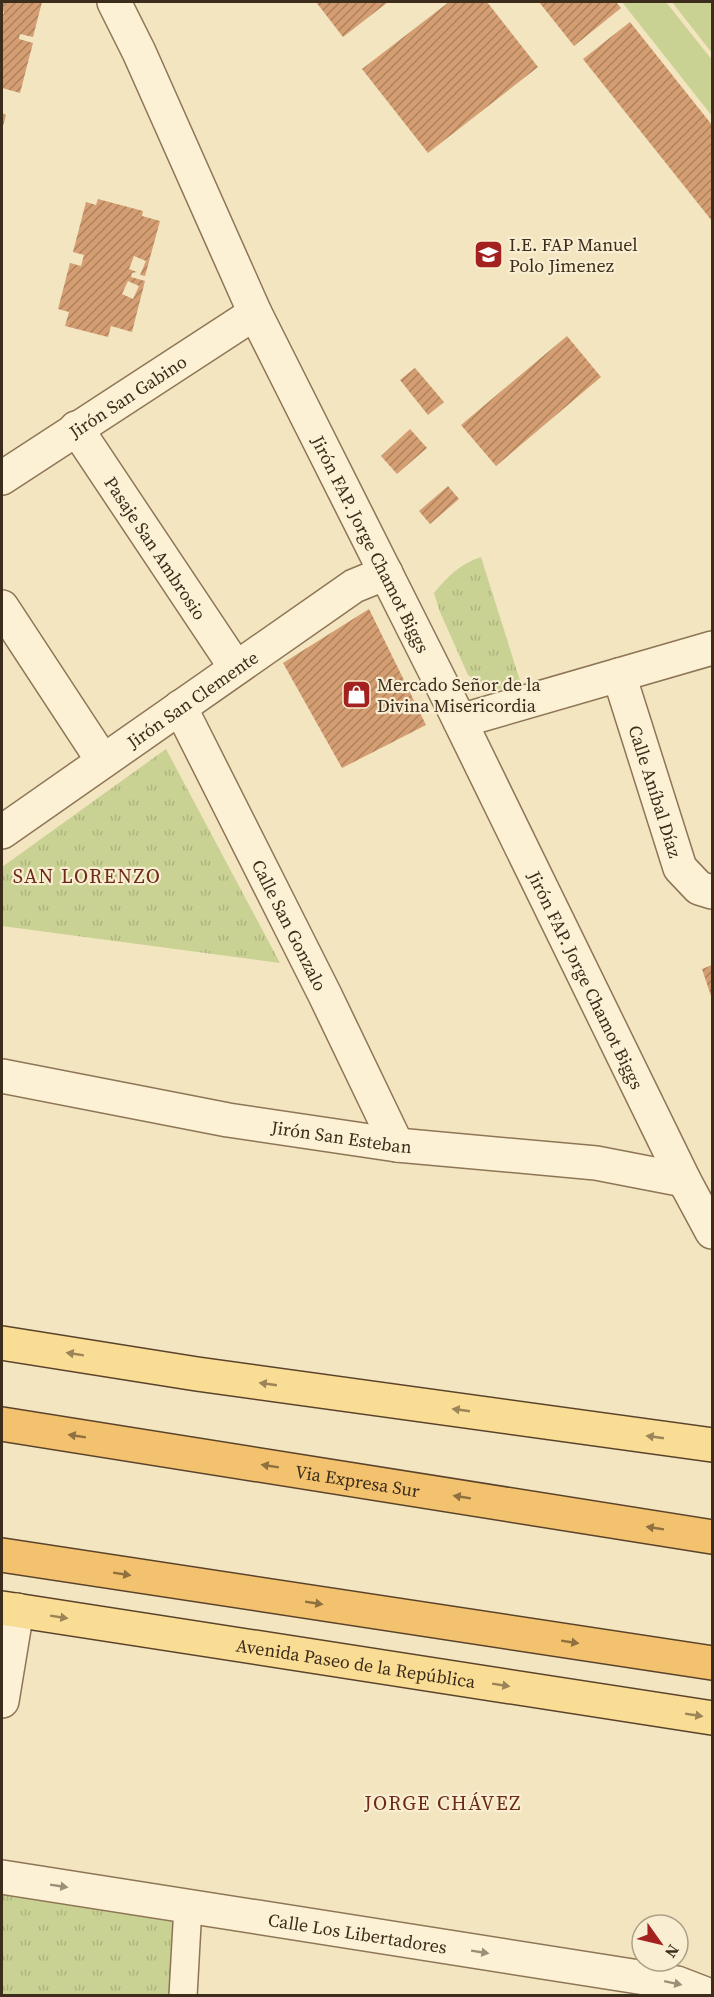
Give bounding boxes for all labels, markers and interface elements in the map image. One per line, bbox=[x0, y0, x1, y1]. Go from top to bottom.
place label: I.E. FAP Manuel Polo Jimenez bbox=[509, 232, 638, 278]
school or university icon: I.E. FAP Manuel Polo Jimenez bbox=[472, 238, 504, 270]
street label: Jirón San Gabino bbox=[63, 348, 191, 444]
street label: Jirón FAP. Jorge Chamot Biggs bbox=[306, 430, 436, 657]
street label: Pasaje San Ambrosio bbox=[99, 471, 213, 625]
street label: Jirón San Clemente bbox=[121, 644, 263, 754]
place label: Mercado Señor de la Divina Misericordia bbox=[377, 672, 541, 718]
shop icon: Mercado Señor de la Divina Misericordia bbox=[340, 678, 372, 710]
street label: Calle Aníbal Díaz bbox=[623, 722, 688, 861]
street label: Calle San Gonzalo bbox=[246, 855, 333, 995]
district label: SAN LORENZO bbox=[13, 862, 161, 890]
street label: Jirón FAP. Jorge Chamot Biggs bbox=[522, 865, 650, 1093]
street label: Jirón San Esteban bbox=[269, 1114, 413, 1159]
one-way arrow bbox=[66, 1350, 85, 1359]
one-way arrow bbox=[259, 1379, 278, 1388]
one-way arrow bbox=[452, 1406, 471, 1415]
one-way arrow bbox=[67, 1431, 86, 1440]
one-way arrow bbox=[645, 1433, 664, 1442]
street label: Via Expresa Sur bbox=[293, 1458, 422, 1503]
one-way arrow bbox=[260, 1462, 279, 1471]
one-way arrow bbox=[453, 1493, 472, 1502]
one-way arrow bbox=[645, 1523, 664, 1532]
one-way arrow bbox=[112, 1569, 131, 1578]
one-way arrow bbox=[305, 1599, 324, 1608]
one-way arrow bbox=[50, 1612, 69, 1621]
street label: Avenida Paseo de la República bbox=[234, 1632, 478, 1694]
one-way arrow bbox=[560, 1637, 579, 1646]
one-way arrow bbox=[492, 1681, 511, 1690]
one-way arrow bbox=[684, 1710, 703, 1719]
district label: JORGE CHÁVEZ bbox=[363, 1789, 522, 1817]
one-way arrow bbox=[50, 1882, 69, 1891]
street label: Calle Los Libertadores bbox=[267, 1906, 449, 1959]
north arrow bbox=[630, 1913, 690, 1973]
text: N bbox=[660, 1940, 685, 1963]
one-way arrow bbox=[471, 1948, 490, 1957]
one-way arrow bbox=[663, 1979, 682, 1988]

